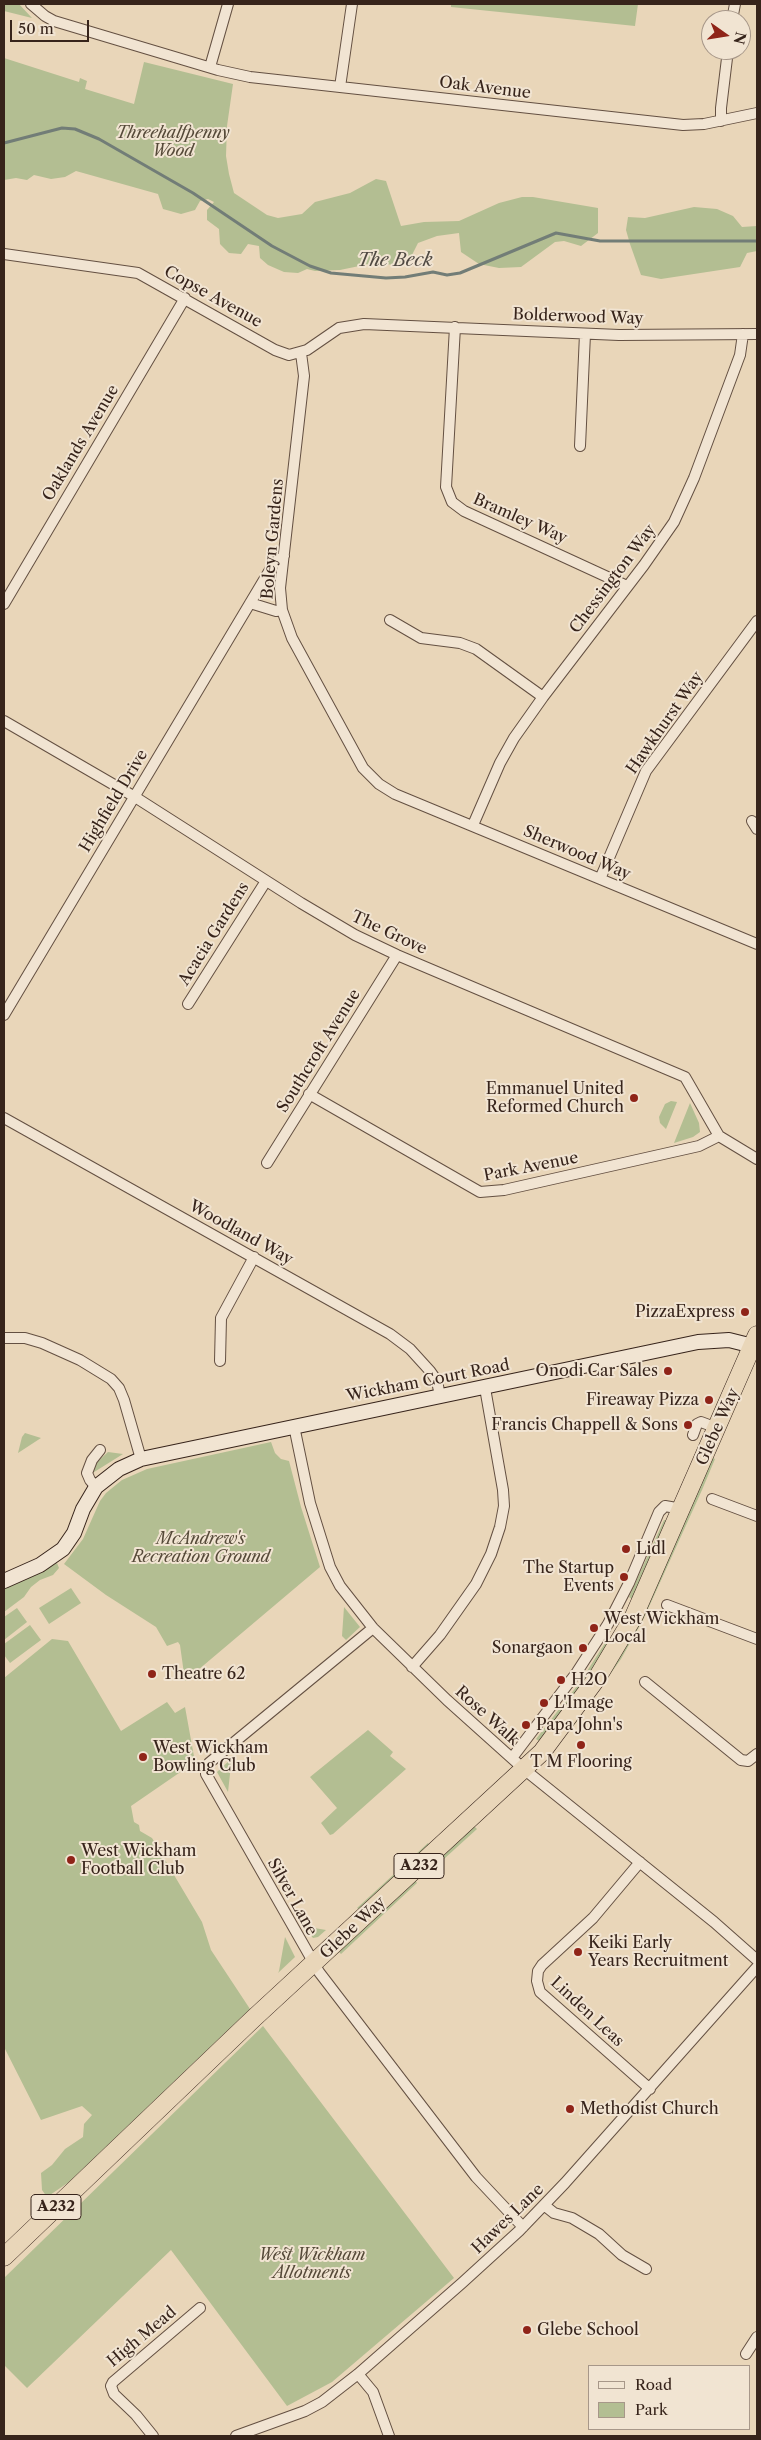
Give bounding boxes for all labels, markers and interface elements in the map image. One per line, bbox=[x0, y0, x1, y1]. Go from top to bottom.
scale bar bbox=[12, 10, 91, 42]
north arrow bbox=[701, 10, 751, 60]
text: 50 m bbox=[18, 19, 54, 38]
text: N bbox=[730, 30, 750, 46]
street label: Oak Avenue bbox=[438, 73, 532, 103]
park label: Threehalfpenny Wood bbox=[116, 123, 230, 161]
water label: The Beck bbox=[357, 250, 433, 272]
street label: Copse Avenue bbox=[161, 262, 265, 332]
street label: Bolderwood Way bbox=[512, 305, 644, 329]
street label: Oaklands Avenue bbox=[39, 381, 123, 505]
street label: Boleyn Gardens bbox=[258, 478, 288, 600]
street label: Bramley Way bbox=[470, 490, 570, 548]
street label: Chessington Way bbox=[566, 521, 660, 637]
street label: Hawkhurst Way bbox=[623, 668, 707, 778]
street label: Highfield Drive bbox=[76, 746, 152, 856]
street label: Sherwood Way bbox=[520, 822, 634, 884]
street label: Acacia Gardens bbox=[175, 879, 253, 989]
street label: The Grove bbox=[348, 907, 430, 959]
street label: Southcroft Avenue bbox=[273, 986, 365, 1116]
place label: Emmanuel United Reformed Church bbox=[486, 1079, 624, 1117]
marker: Emmanuel United Reformed Church bbox=[628, 1092, 640, 1104]
street label: Park Avenue bbox=[482, 1148, 580, 1186]
street label: Woodland Way bbox=[186, 1197, 296, 1269]
place label: PizzaExpress bbox=[635, 1302, 735, 1322]
marker: PizzaExpress bbox=[739, 1306, 751, 1318]
street label: Wickham Court Road bbox=[345, 1356, 511, 1406]
place label: Onodi Car Sales bbox=[536, 1361, 658, 1381]
marker: Onodi Car Sales bbox=[662, 1365, 674, 1377]
street label: Glebe Way bbox=[692, 1385, 744, 1469]
place label: Fireaway Pizza bbox=[586, 1390, 699, 1410]
marker: Fireaway Pizza bbox=[703, 1394, 715, 1406]
place label: Francis Chappell & Sons bbox=[491, 1415, 678, 1435]
marker: Francis Chappell & Sons bbox=[682, 1419, 694, 1431]
park label: McAndrew's Recreation Ground bbox=[132, 1529, 270, 1567]
place label: Lidl bbox=[636, 1539, 666, 1559]
marker: Lidl bbox=[620, 1543, 632, 1555]
place label: The Startup Events bbox=[523, 1558, 614, 1596]
marker: The Startup Events bbox=[618, 1571, 630, 1583]
place label: West Wickham Local bbox=[604, 1609, 719, 1647]
marker: West Wickham Local bbox=[588, 1622, 600, 1634]
place label: Sonargaon bbox=[492, 1638, 573, 1658]
marker: Sonargaon bbox=[577, 1642, 589, 1654]
place label: Theatre 62 bbox=[162, 1664, 245, 1684]
marker: Theatre 62 bbox=[146, 1668, 158, 1680]
place label: H2O bbox=[571, 1670, 607, 1690]
marker: H2O bbox=[555, 1674, 567, 1686]
street label: Rose Walk bbox=[451, 1682, 523, 1750]
place label: L'Image bbox=[554, 1693, 613, 1713]
marker: L'Image bbox=[538, 1697, 550, 1709]
place label: Papa John's bbox=[536, 1715, 623, 1735]
marker: Papa John's bbox=[520, 1719, 532, 1731]
place label: West Wickham Bowling Club bbox=[153, 1738, 268, 1776]
marker: T M Flooring bbox=[575, 1739, 587, 1751]
marker: West Wickham Bowling Club bbox=[137, 1751, 149, 1763]
place label: T M Flooring bbox=[530, 1752, 632, 1772]
place label: West Wickham Football Club bbox=[81, 1841, 196, 1879]
marker: West Wickham Football Club bbox=[65, 1854, 77, 1866]
road number: A232 bbox=[394, 1854, 444, 1878]
street label: Silver Lane bbox=[263, 1855, 321, 1939]
street label: Glebe Way bbox=[316, 1893, 390, 1963]
place label: Keiki Early Years Recruitment bbox=[588, 1933, 729, 1971]
marker: Keiki Early Years Recruitment bbox=[572, 1946, 584, 1958]
street label: Linden Leas bbox=[546, 1973, 628, 2051]
place label: Methodist Church bbox=[580, 2099, 719, 2119]
marker: Methodist Church bbox=[564, 2103, 576, 2115]
street label: Hawes Lane bbox=[468, 2180, 548, 2258]
road number: A232 bbox=[31, 2194, 81, 2220]
park label: West Wickham Allotments bbox=[258, 2245, 366, 2283]
street label: High Mead bbox=[104, 2303, 180, 2371]
place label: Glebe School bbox=[537, 2320, 639, 2340]
marker: Glebe School bbox=[521, 2324, 533, 2336]
legend bbox=[588, 2365, 751, 2430]
text: Road bbox=[635, 2375, 672, 2394]
text: Park bbox=[635, 2400, 668, 2419]

